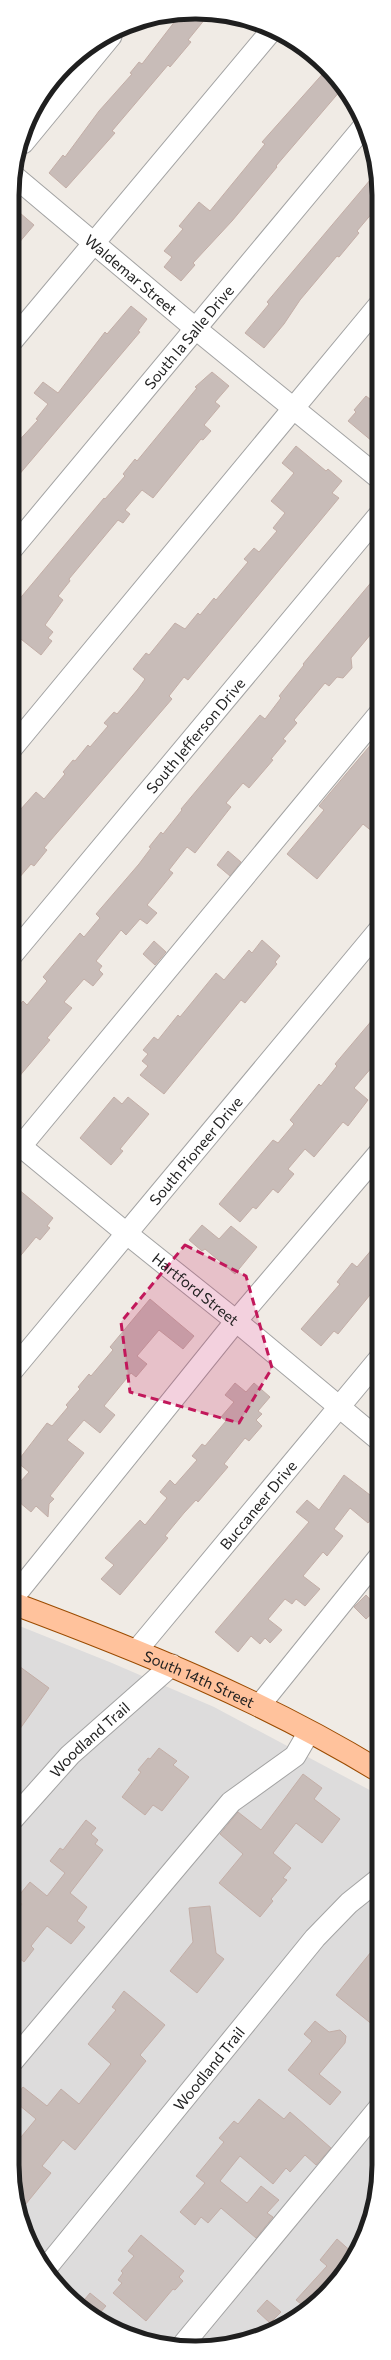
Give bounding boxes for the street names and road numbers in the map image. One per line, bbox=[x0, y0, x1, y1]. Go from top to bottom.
street label: Waldemar Street bbox=[81, 231, 181, 318]
street label: South la Salle Drive bbox=[140, 281, 237, 392]
street label: South Jefferson Drive bbox=[142, 674, 248, 797]
street label: South Pioneer Drive bbox=[145, 1092, 246, 1208]
street label: Hartford Street bbox=[149, 1249, 243, 1329]
street label: Buccaneer Drive bbox=[216, 1456, 300, 1553]
street label: South 14th Street bbox=[141, 1646, 258, 1711]
street label: Woodland Trail bbox=[46, 1698, 133, 1781]
street label: Woodland Trail bbox=[169, 2023, 248, 2114]

